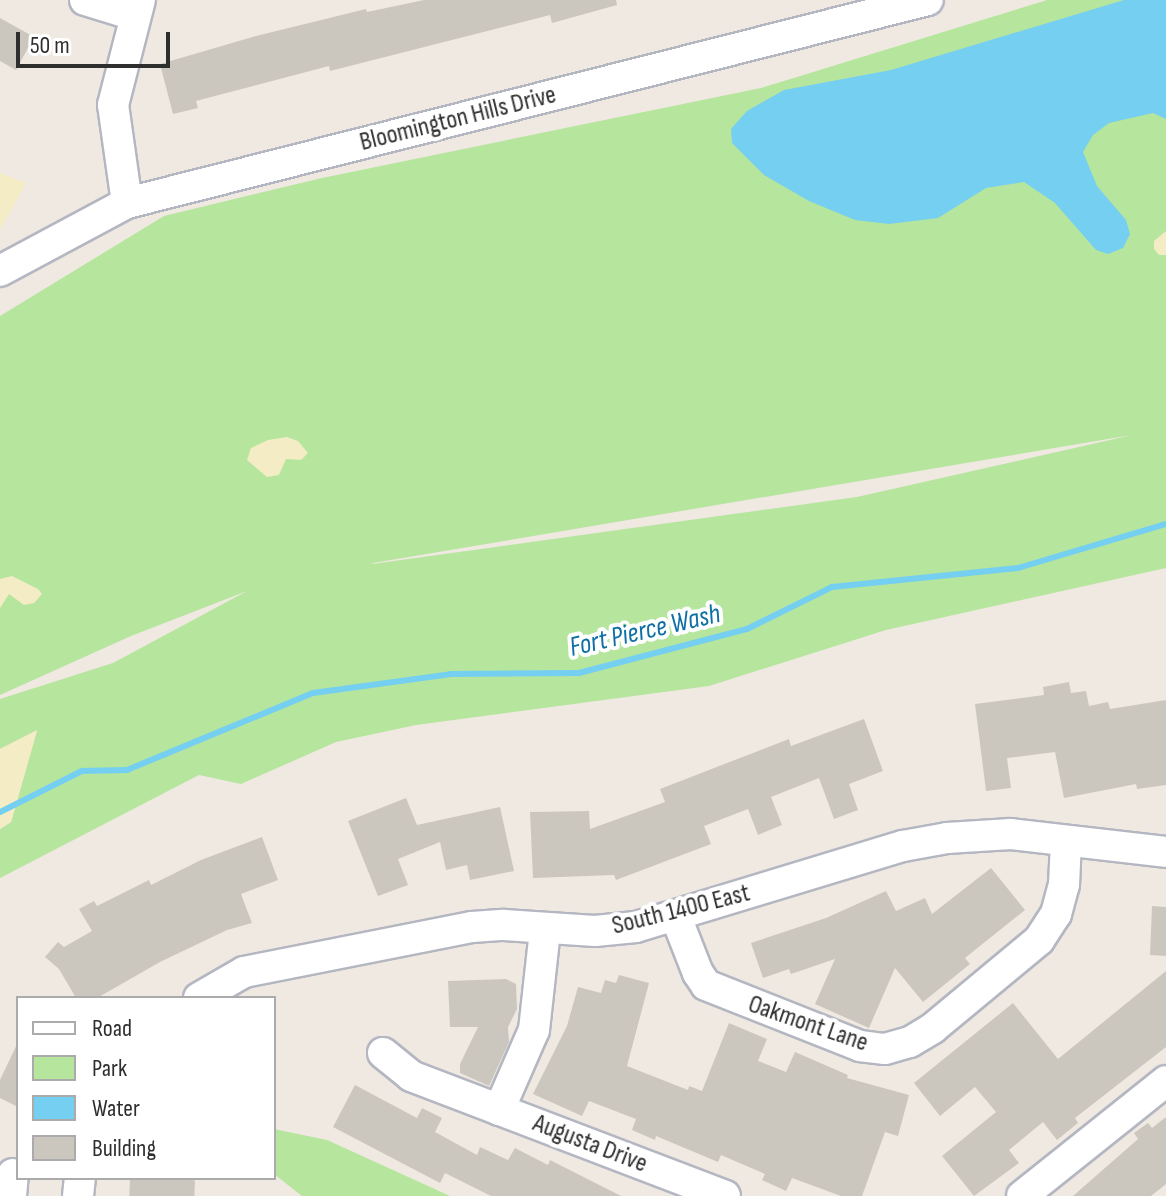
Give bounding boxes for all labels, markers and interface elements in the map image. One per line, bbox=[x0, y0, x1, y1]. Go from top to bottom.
scale bar bbox=[20, 16, 174, 66]
text: 50 m bbox=[30, 31, 70, 60]
street label: Bloomington Hills Drive bbox=[357, 80, 559, 158]
water label: Fort Pierce Wash bbox=[566, 597, 724, 665]
street label: South 1400 East bbox=[609, 878, 753, 942]
street label: Oakmont Lane bbox=[744, 989, 872, 1059]
legend bbox=[16, 996, 276, 1180]
text: Road bbox=[92, 1014, 132, 1043]
text: Park bbox=[92, 1054, 127, 1083]
text: Water bbox=[92, 1094, 140, 1123]
street label: Augusta Drive bbox=[528, 1108, 652, 1180]
text: Building bbox=[92, 1134, 156, 1163]

